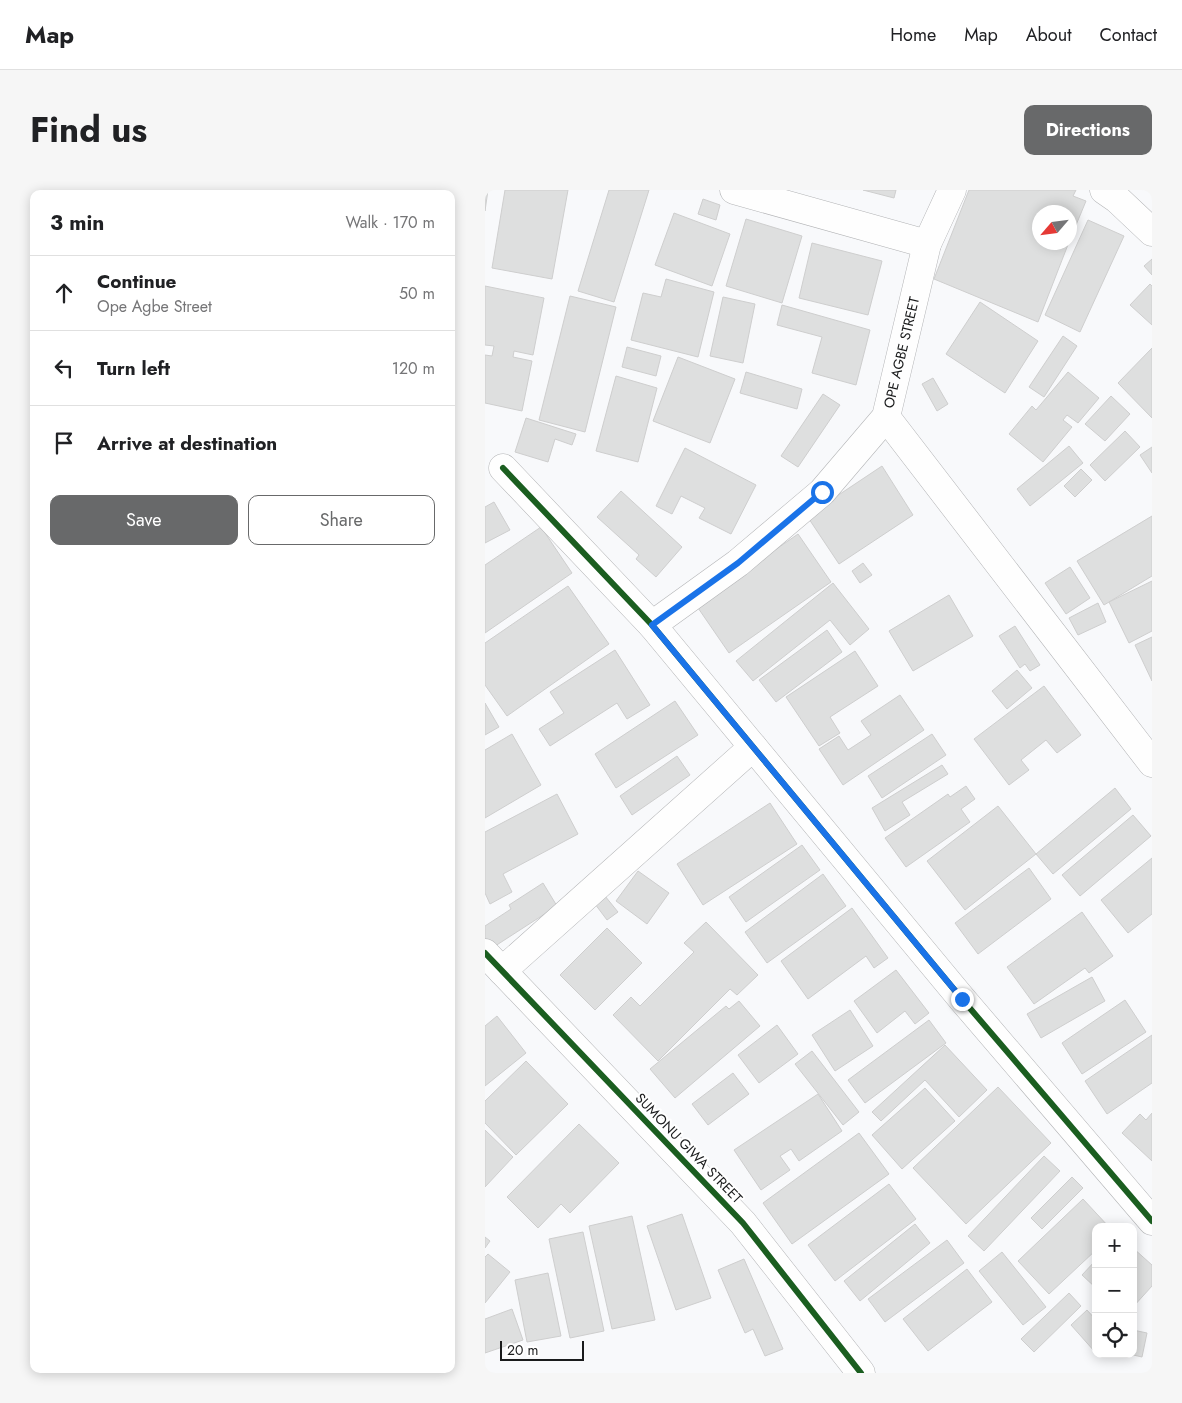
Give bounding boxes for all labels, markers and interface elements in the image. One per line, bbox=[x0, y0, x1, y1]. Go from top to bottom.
text: Map bbox=[25, 17, 74, 52]
text: Home bbox=[890, 22, 936, 48]
text: Map bbox=[964, 22, 998, 48]
text: About bbox=[1026, 22, 1071, 48]
text: Contact bbox=[1099, 22, 1157, 48]
text: Find us bbox=[30, 105, 147, 155]
button: Directions bbox=[1024, 105, 1152, 155]
north arrow bbox=[1032, 205, 1077, 250]
text: 3 min bbox=[50, 208, 104, 238]
text: Walk · 170 m bbox=[345, 211, 435, 234]
text: Continue bbox=[97, 268, 176, 295]
icon: ahead bbox=[50, 279, 78, 307]
text: 50 m bbox=[399, 282, 435, 305]
street label: OPE AGBE STREET bbox=[878, 294, 924, 410]
text: Ope Agbe Street bbox=[97, 295, 212, 318]
icon: left bbox=[50, 354, 78, 382]
text: Turn left bbox=[97, 355, 170, 382]
text: 120 m bbox=[392, 357, 435, 380]
icon: arrive bbox=[50, 429, 78, 457]
text: Arrive at destination bbox=[97, 430, 277, 457]
route start bbox=[811, 481, 834, 504]
button: Save bbox=[50, 495, 238, 545]
button: Share bbox=[248, 495, 435, 545]
route end bbox=[951, 988, 974, 1011]
street label: SUMONU GIWA STREET bbox=[631, 1088, 748, 1208]
map controls bbox=[1092, 1223, 1137, 1358]
button: + bbox=[1092, 1223, 1137, 1268]
button: − bbox=[1092, 1268, 1137, 1313]
button: locate bbox=[1092, 1313, 1137, 1358]
scale bar bbox=[500, 1338, 584, 1361]
text: 20 m bbox=[507, 1340, 539, 1360]

